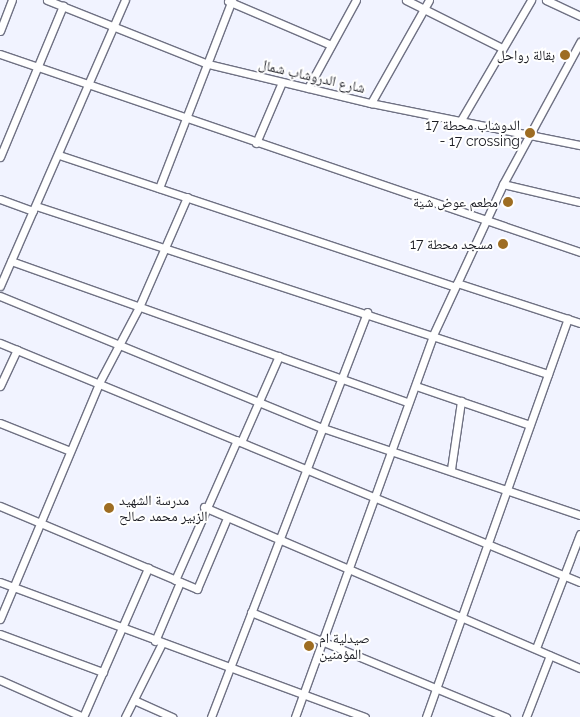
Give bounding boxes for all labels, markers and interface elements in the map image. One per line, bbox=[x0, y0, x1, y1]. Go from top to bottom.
place label: بقالة رواحل bbox=[497, 47, 555, 63]
marker: بقالة رواحل bbox=[559, 49, 571, 61]
street label: شارع الدروشاب شمال bbox=[257, 56, 367, 96]
place label: الدوشاب محطة 17 - 17 crossing bbox=[426, 117, 520, 150]
marker: الدوشاب محطة 17 - 17 crossing bbox=[524, 127, 536, 139]
place label: مطعم عوض شية bbox=[413, 194, 498, 210]
marker: مطعم عوض شية bbox=[502, 196, 514, 208]
place label: مسجد محطة 17 bbox=[410, 236, 493, 252]
marker: مسجد محطة 17 bbox=[497, 238, 509, 250]
place label: مدرسة الشهيد الزبير محمد صالح bbox=[119, 492, 208, 524]
marker: مدرسة الشهيد الزبير محمد صالح bbox=[103, 502, 115, 514]
place label: صيدلية ام المؤمنين bbox=[319, 630, 370, 662]
marker: صيدلية ام المؤمنين bbox=[303, 640, 315, 652]

